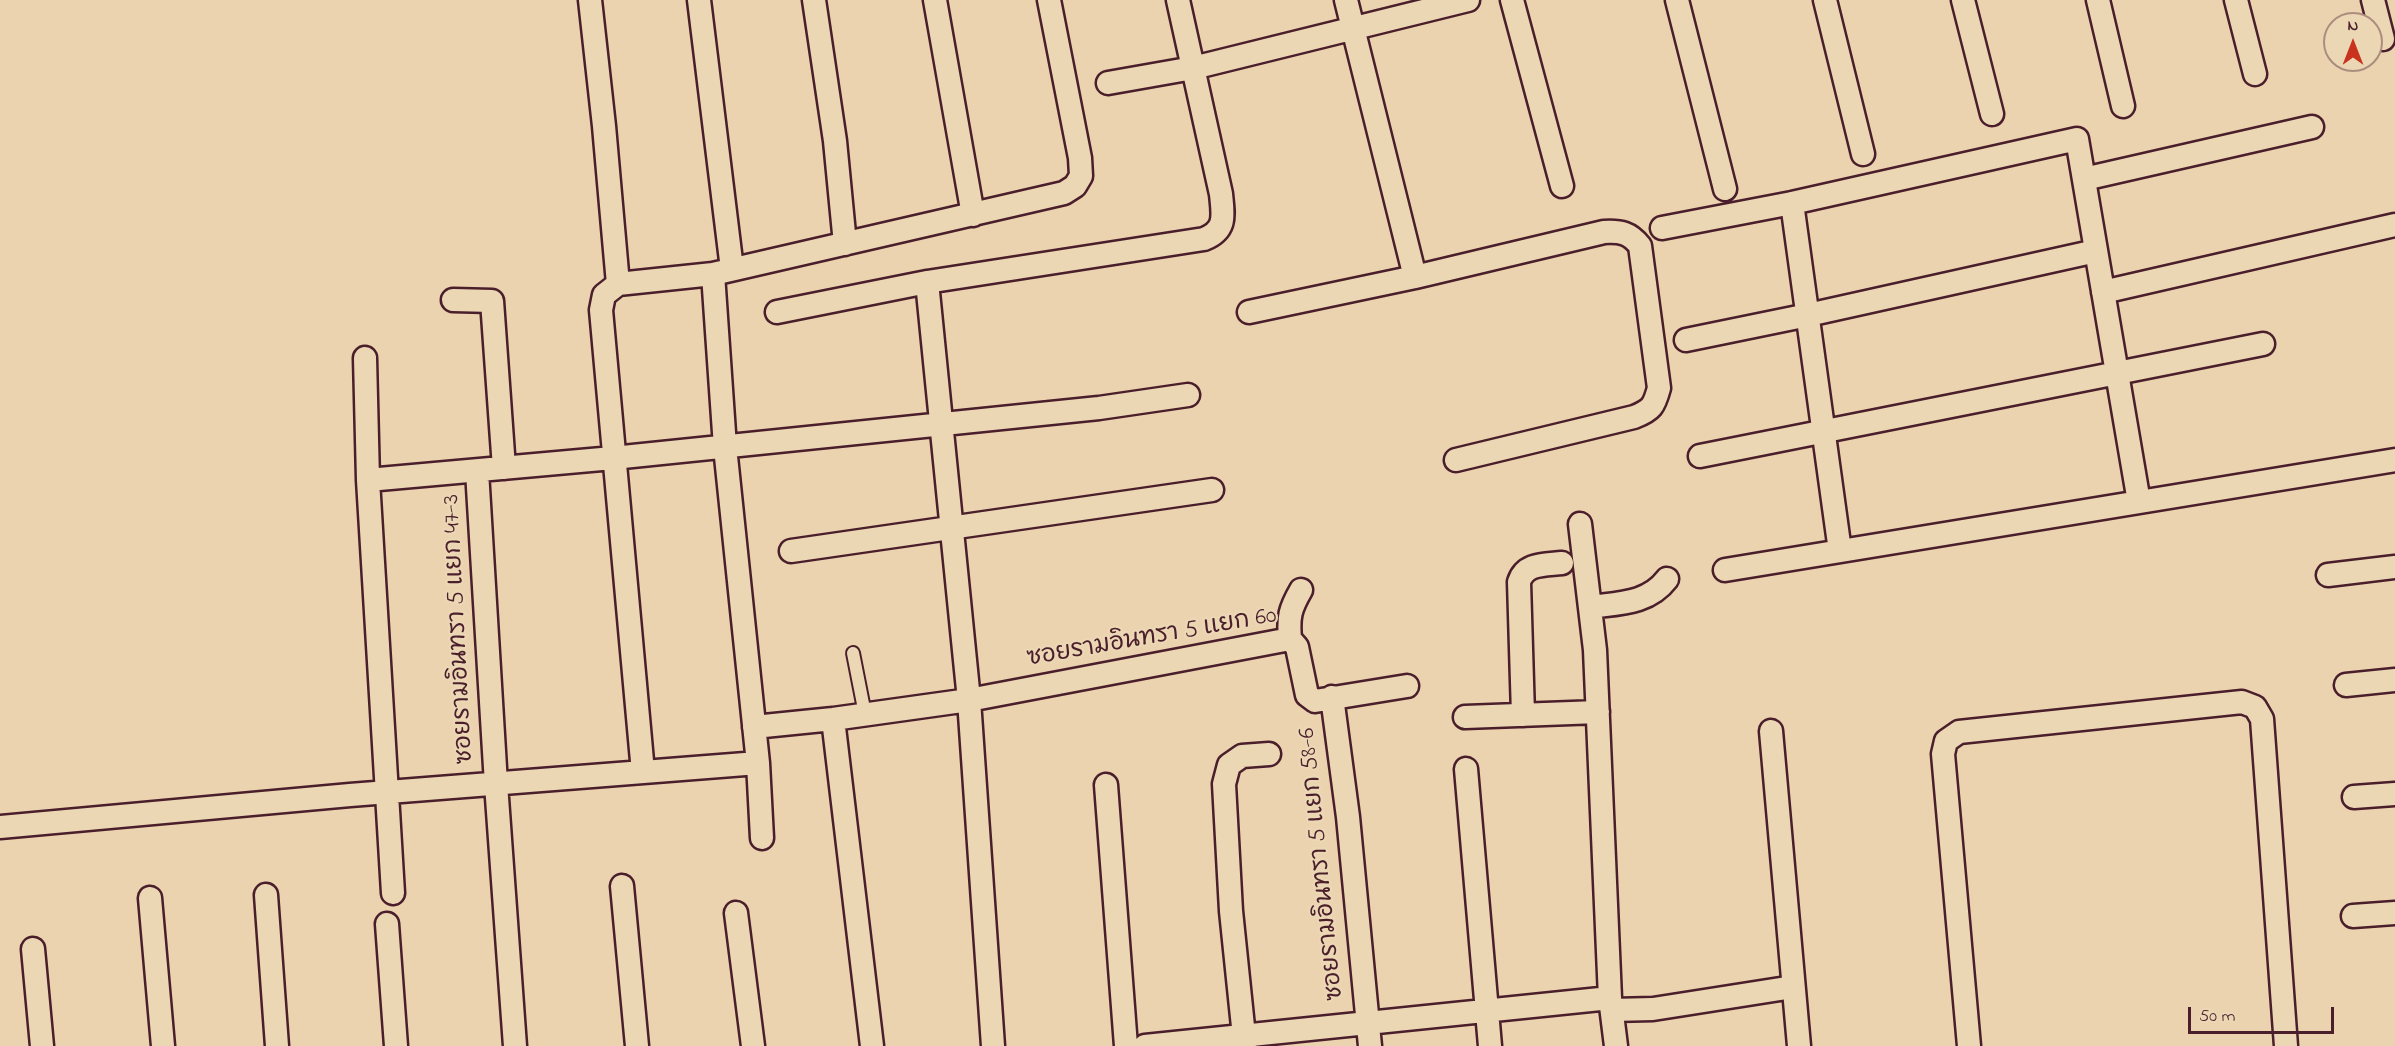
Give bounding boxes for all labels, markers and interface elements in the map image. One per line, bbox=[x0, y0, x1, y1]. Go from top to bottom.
north arrow bbox=[2323, 12, 2383, 72]
text: N bbox=[2348, 14, 2358, 38]
street label: ซอยรามอินทรา 5 แยก 47-3 bbox=[439, 493, 481, 765]
street label: ซอยรามอินทรา 5 แยก 60 bbox=[1025, 603, 1279, 675]
street label: ซอยรามอินทรา 5 แยก 58-6 bbox=[1294, 726, 1352, 1002]
scale bar bbox=[2191, 995, 2336, 1033]
text: 50 m bbox=[2199, 1004, 2236, 1030]

